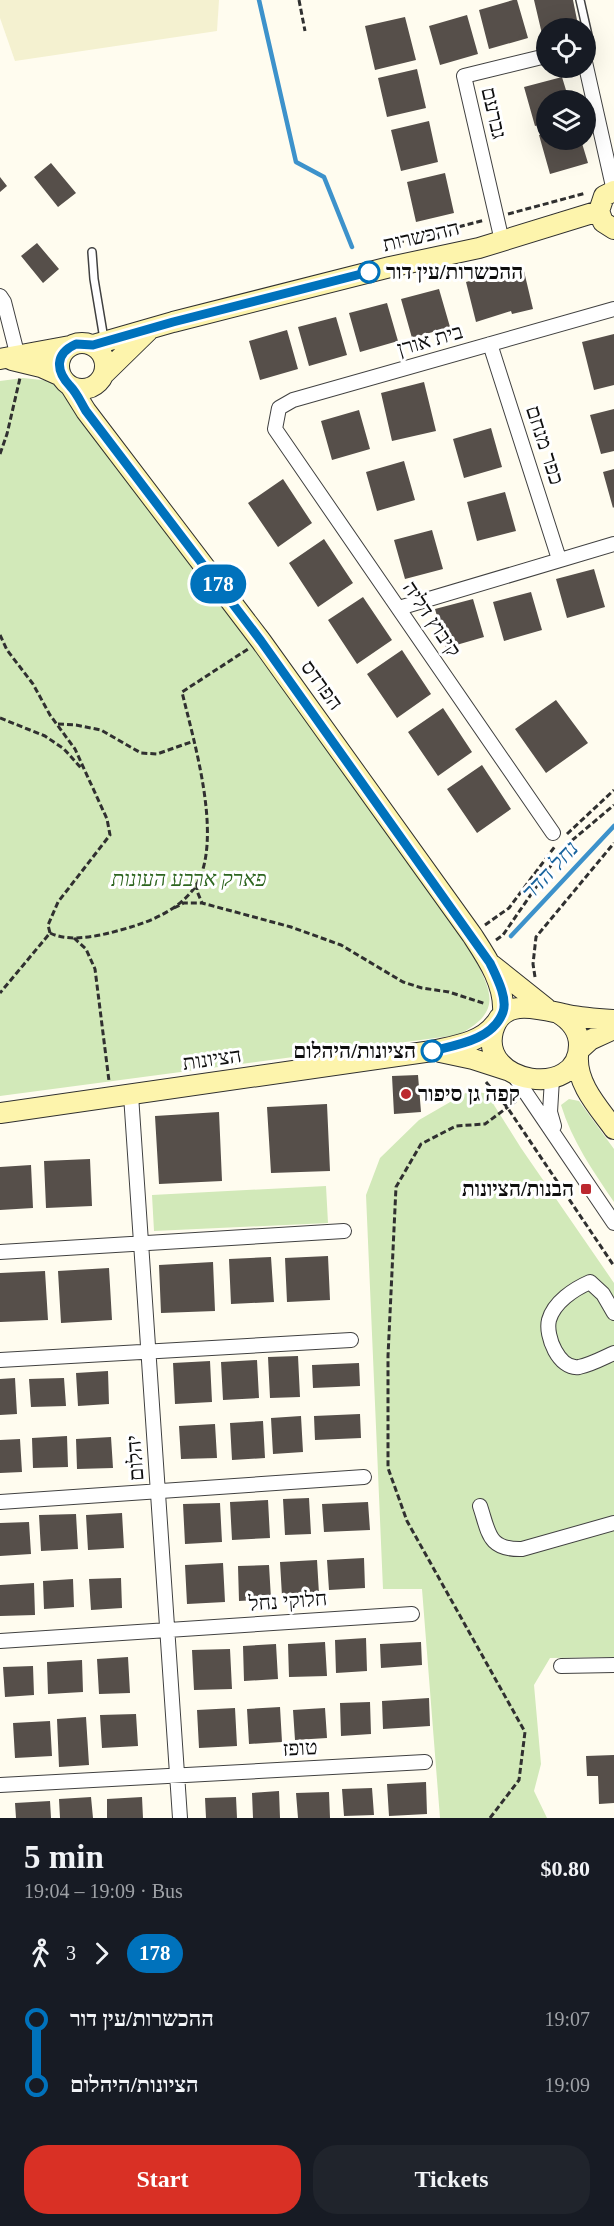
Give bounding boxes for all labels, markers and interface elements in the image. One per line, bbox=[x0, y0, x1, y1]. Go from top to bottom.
map controls bbox=[536, 18, 596, 150]
button: locate bbox=[536, 18, 596, 78]
street label: גברעם bbox=[476, 85, 512, 141]
button: layers bbox=[536, 90, 596, 150]
street label: ההכשרות bbox=[380, 216, 462, 256]
place label: ההכשרות/עין דור bbox=[386, 260, 523, 284]
marker: ההכשרות/עין דור bbox=[358, 261, 380, 283]
street label: בית אורן bbox=[394, 319, 466, 361]
street label: כפר מנחם bbox=[521, 402, 569, 488]
line badge: 178 bbox=[184, 564, 252, 604]
text: 178 bbox=[202, 572, 234, 596]
street label: קיבוץ דליה bbox=[398, 577, 466, 661]
street label: הפרדס bbox=[296, 656, 348, 714]
water label: נחל הדר bbox=[517, 836, 583, 904]
park label: פארק ארבע העונות bbox=[110, 867, 267, 891]
place label: הציונות/היהלום bbox=[293, 1039, 416, 1063]
marker: הציונות/היהלום bbox=[421, 1040, 443, 1062]
street label: הציונות bbox=[181, 1043, 243, 1075]
place label: קפה גן סיפור bbox=[418, 1082, 520, 1106]
marker: קפה גן סיפור bbox=[399, 1087, 413, 1101]
place label: הבנות/הציונות bbox=[462, 1177, 574, 1201]
marker: הבנות/הציונות bbox=[579, 1182, 593, 1196]
street label: יהלום bbox=[121, 1434, 149, 1482]
street label: חלוקי נחל bbox=[247, 1586, 328, 1616]
street label: טופז bbox=[282, 1735, 318, 1761]
text: 5 min bbox=[24, 1839, 104, 1875]
text: $0.80 bbox=[541, 1856, 590, 1881]
text: 19:04 – 19:09 · Bus bbox=[24, 1880, 183, 1902]
icon: walk bbox=[24, 1937, 57, 1970]
icon: forward bbox=[85, 1937, 118, 1970]
text: 178 bbox=[139, 1941, 171, 1965]
text: 3 bbox=[66, 1942, 76, 1964]
text: ההכשרות/עין דור bbox=[70, 2006, 214, 2031]
text: 19:07 bbox=[544, 2008, 590, 2030]
text: הציונות/היהלום bbox=[70, 2072, 199, 2097]
text: 19:09 bbox=[544, 2074, 590, 2096]
button: Start bbox=[24, 2145, 301, 2214]
button: Tickets bbox=[313, 2145, 590, 2214]

